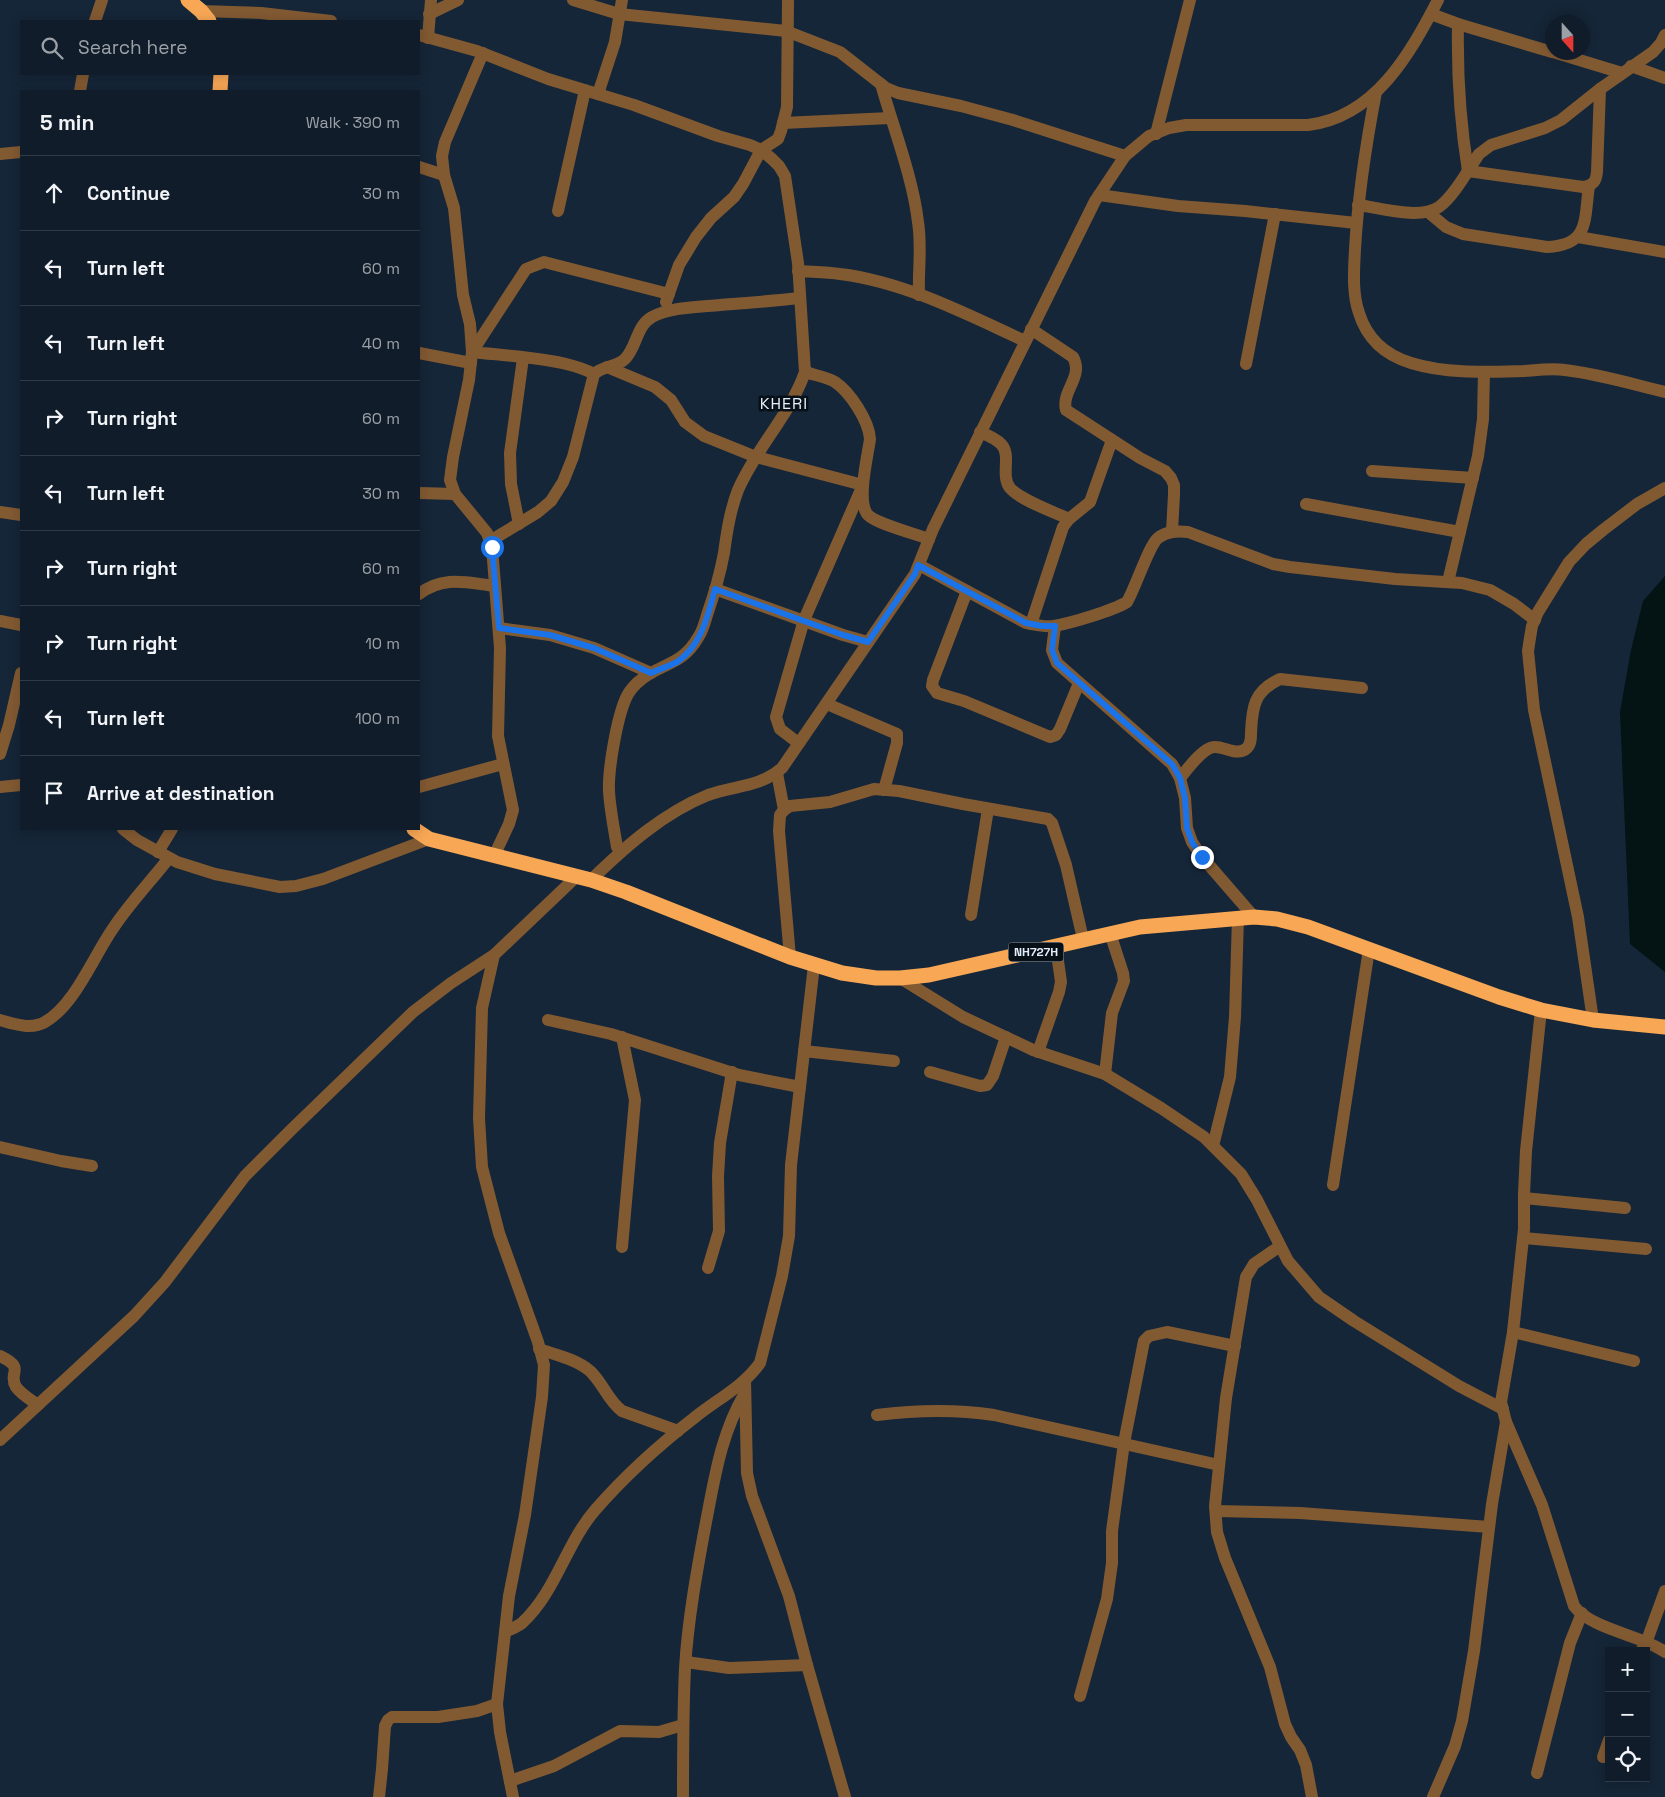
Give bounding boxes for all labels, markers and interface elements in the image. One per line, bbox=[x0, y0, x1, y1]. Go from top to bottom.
north arrow bbox=[1545, 15, 1590, 60]
search box bbox=[20, 20, 420, 75]
icon: search bbox=[38, 34, 66, 62]
text: Search here bbox=[78, 35, 188, 60]
text: 5 min bbox=[40, 109, 94, 136]
text: Walk · 390 m bbox=[306, 112, 400, 133]
icon: ahead bbox=[40, 179, 68, 207]
text: Continue bbox=[87, 181, 170, 206]
text: 30 m bbox=[362, 183, 400, 204]
icon: left bbox=[40, 254, 68, 282]
text: Turn left bbox=[87, 256, 165, 281]
text: 60 m bbox=[362, 258, 400, 279]
icon: left bbox=[40, 329, 68, 357]
text: Turn left bbox=[87, 331, 165, 356]
text: 40 m bbox=[362, 333, 400, 354]
district label: KHERI bbox=[760, 393, 808, 414]
icon: right bbox=[40, 404, 68, 432]
text: Turn right bbox=[87, 406, 177, 431]
text: 60 m bbox=[362, 408, 400, 429]
icon: left bbox=[40, 479, 68, 507]
text: Turn left bbox=[87, 481, 165, 506]
text: 30 m bbox=[362, 483, 400, 504]
route start bbox=[481, 536, 504, 559]
icon: right bbox=[40, 554, 68, 582]
text: Turn right bbox=[87, 556, 177, 581]
text: 60 m bbox=[362, 558, 400, 579]
icon: right bbox=[40, 629, 68, 657]
text: Turn right bbox=[87, 631, 177, 656]
text: 10 m bbox=[365, 633, 400, 654]
icon: left bbox=[40, 704, 68, 732]
text: Turn left bbox=[87, 706, 165, 731]
text: 100 m bbox=[355, 708, 400, 729]
icon: arrive bbox=[40, 779, 68, 807]
text: Arrive at destination bbox=[87, 781, 275, 806]
route end bbox=[1191, 846, 1214, 869]
road number: NH727H bbox=[1008, 942, 1064, 962]
map controls bbox=[1605, 1647, 1650, 1782]
button: + bbox=[1605, 1647, 1650, 1692]
button: − bbox=[1605, 1692, 1650, 1737]
button: locate bbox=[1605, 1737, 1650, 1782]

